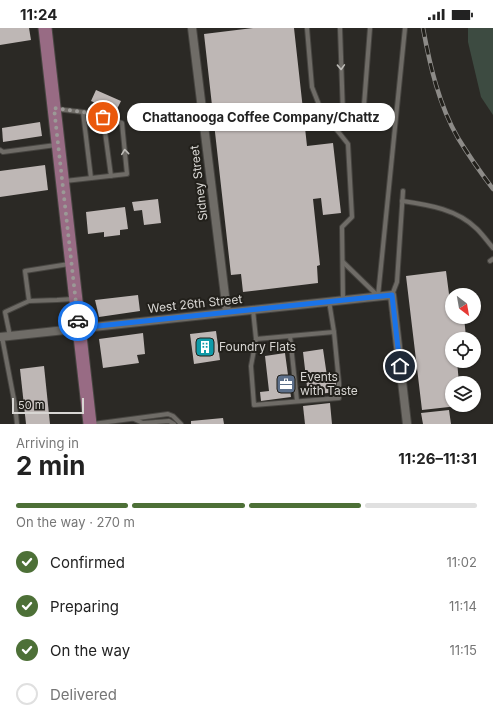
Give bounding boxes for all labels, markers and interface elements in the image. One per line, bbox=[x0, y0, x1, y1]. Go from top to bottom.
text: 11:24 bbox=[20, 5, 57, 24]
one-way arrow bbox=[337, 64, 345, 70]
pin bbox=[86, 100, 120, 134]
callout: Chattanooga Coffee Company/Chattz bbox=[127, 103, 395, 131]
icon: bag bbox=[92, 106, 114, 128]
text: Chattanooga Coffee Company/Chattz bbox=[142, 109, 380, 125]
street label: Sidney Street bbox=[186, 144, 211, 222]
one-way arrow bbox=[121, 149, 130, 155]
north arrow bbox=[445, 288, 481, 324]
map controls bbox=[445, 288, 481, 412]
street label: West 26th Street bbox=[147, 291, 243, 316]
courier bbox=[58, 301, 98, 341]
icon: car bbox=[67, 310, 89, 332]
button: locate bbox=[445, 332, 481, 368]
building icon: Foundry Flats bbox=[194, 336, 216, 358]
place label: Foundry Flats bbox=[219, 339, 296, 354]
pin bbox=[383, 349, 417, 383]
icon: home bbox=[389, 355, 411, 377]
place label: Events with Taste bbox=[300, 369, 358, 398]
office icon: Events with Taste bbox=[275, 373, 297, 395]
button: layers bbox=[445, 376, 481, 412]
scale bar bbox=[12, 396, 84, 415]
text: 50 m bbox=[18, 398, 44, 412]
text: Arriving in bbox=[16, 435, 79, 451]
text: 11:26–11:31 bbox=[398, 449, 477, 468]
text: 2 min bbox=[16, 450, 86, 481]
text: On the way · 270 m bbox=[16, 514, 135, 530]
icon: check bbox=[16, 551, 38, 573]
text: Confirmed bbox=[50, 553, 125, 572]
text: 11:02 bbox=[447, 554, 477, 570]
icon: check bbox=[16, 595, 38, 617]
text: Preparing bbox=[50, 597, 119, 616]
text: 11:14 bbox=[449, 598, 477, 614]
icon: check bbox=[16, 639, 38, 661]
text: On the way bbox=[50, 641, 130, 660]
text: 11:15 bbox=[449, 642, 477, 658]
text: Delivered bbox=[50, 685, 117, 704]

